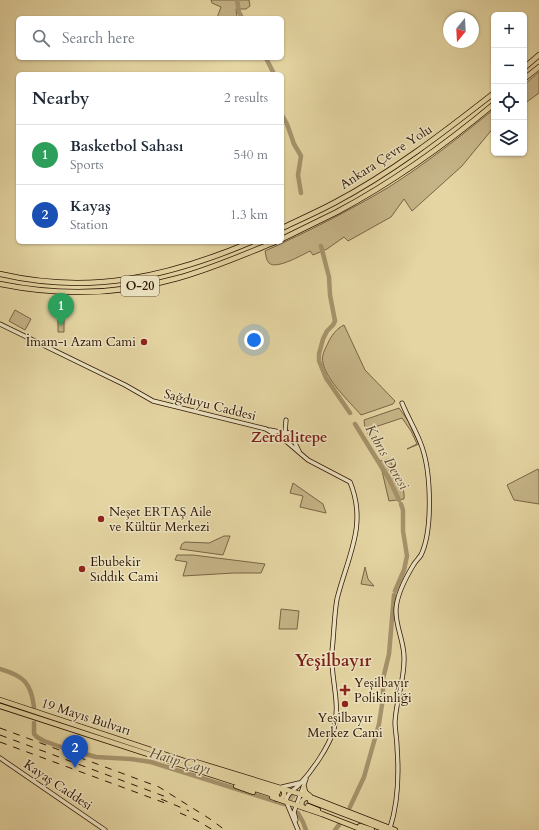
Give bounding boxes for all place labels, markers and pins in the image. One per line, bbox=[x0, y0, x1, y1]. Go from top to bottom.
pin: 1 bbox=[48, 293, 74, 326]
place label: İmam-ı Azam Cami bbox=[26, 333, 136, 351]
marker: İmam-ı Azam Cami bbox=[139, 337, 149, 347]
place label: Neşet ERTAŞ Aile ve Kültür Merkezi bbox=[109, 503, 212, 536]
marker: Neşet ERTAŞ Aile ve Kültür Merkezi bbox=[96, 514, 106, 524]
place label: Ebubekir Sıddık Cami bbox=[90, 553, 159, 586]
marker: Ebubekir Sıddık Cami bbox=[77, 564, 87, 574]
place label: Yeşilbayır Polikinliği bbox=[354, 674, 412, 707]
marker: Yeşilbayır Polikinliği bbox=[339, 684, 351, 696]
marker: Yeşilbayır Merkez Cami bbox=[340, 699, 350, 709]
place label: Yeşilbayır Merkez Cami bbox=[307, 709, 383, 742]
pin: 2 bbox=[62, 735, 88, 768]

